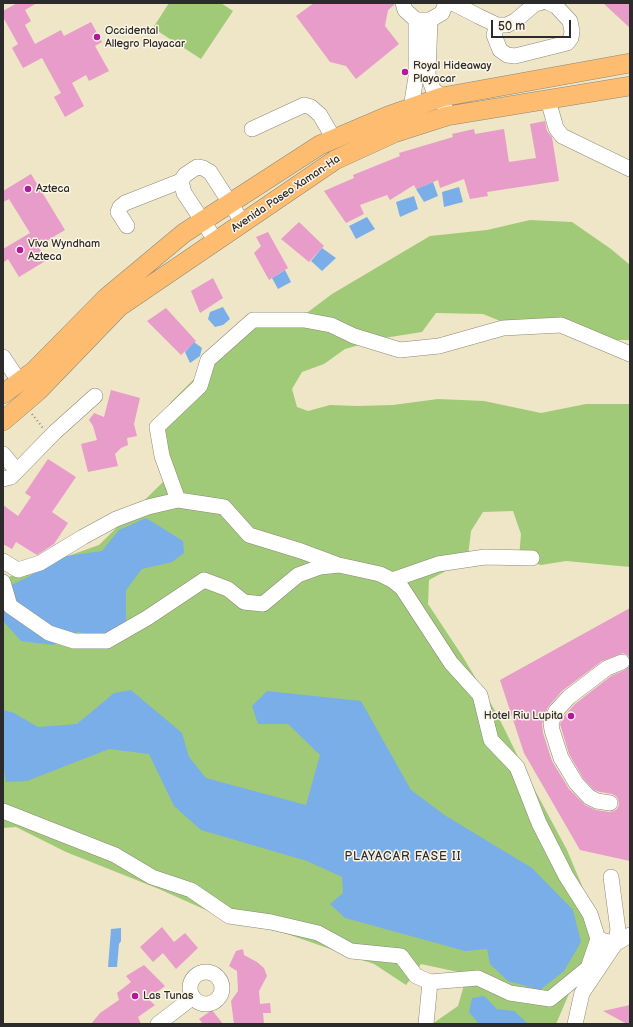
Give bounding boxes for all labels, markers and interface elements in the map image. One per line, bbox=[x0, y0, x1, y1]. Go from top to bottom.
scale bar bbox=[493, 12, 573, 38]
text: 50 m bbox=[498, 19, 525, 34]
place label: Occidental Allegro Playacar bbox=[105, 24, 185, 50]
marker: Occidental Allegro Playacar bbox=[92, 32, 102, 42]
place label: Royal Hideaway Playacar bbox=[413, 59, 491, 85]
marker: Royal Hideaway Playacar bbox=[400, 67, 410, 77]
street label: Avenida Paseo Xaman-Ha bbox=[229, 153, 343, 235]
place label: Azteca bbox=[36, 182, 70, 196]
marker: Azteca bbox=[23, 184, 33, 194]
place label: Viva Wyndham Azteca bbox=[28, 237, 100, 263]
marker: Viva Wyndham Azteca bbox=[15, 245, 25, 255]
place label: Hotel Riu Lupita bbox=[484, 709, 563, 723]
marker: Hotel Riu Lupita bbox=[566, 711, 576, 721]
district label: PLAYACAR FASE II bbox=[344, 850, 462, 864]
place label: Las Tunas bbox=[143, 989, 193, 1003]
marker: Las Tunas bbox=[130, 991, 140, 1001]

